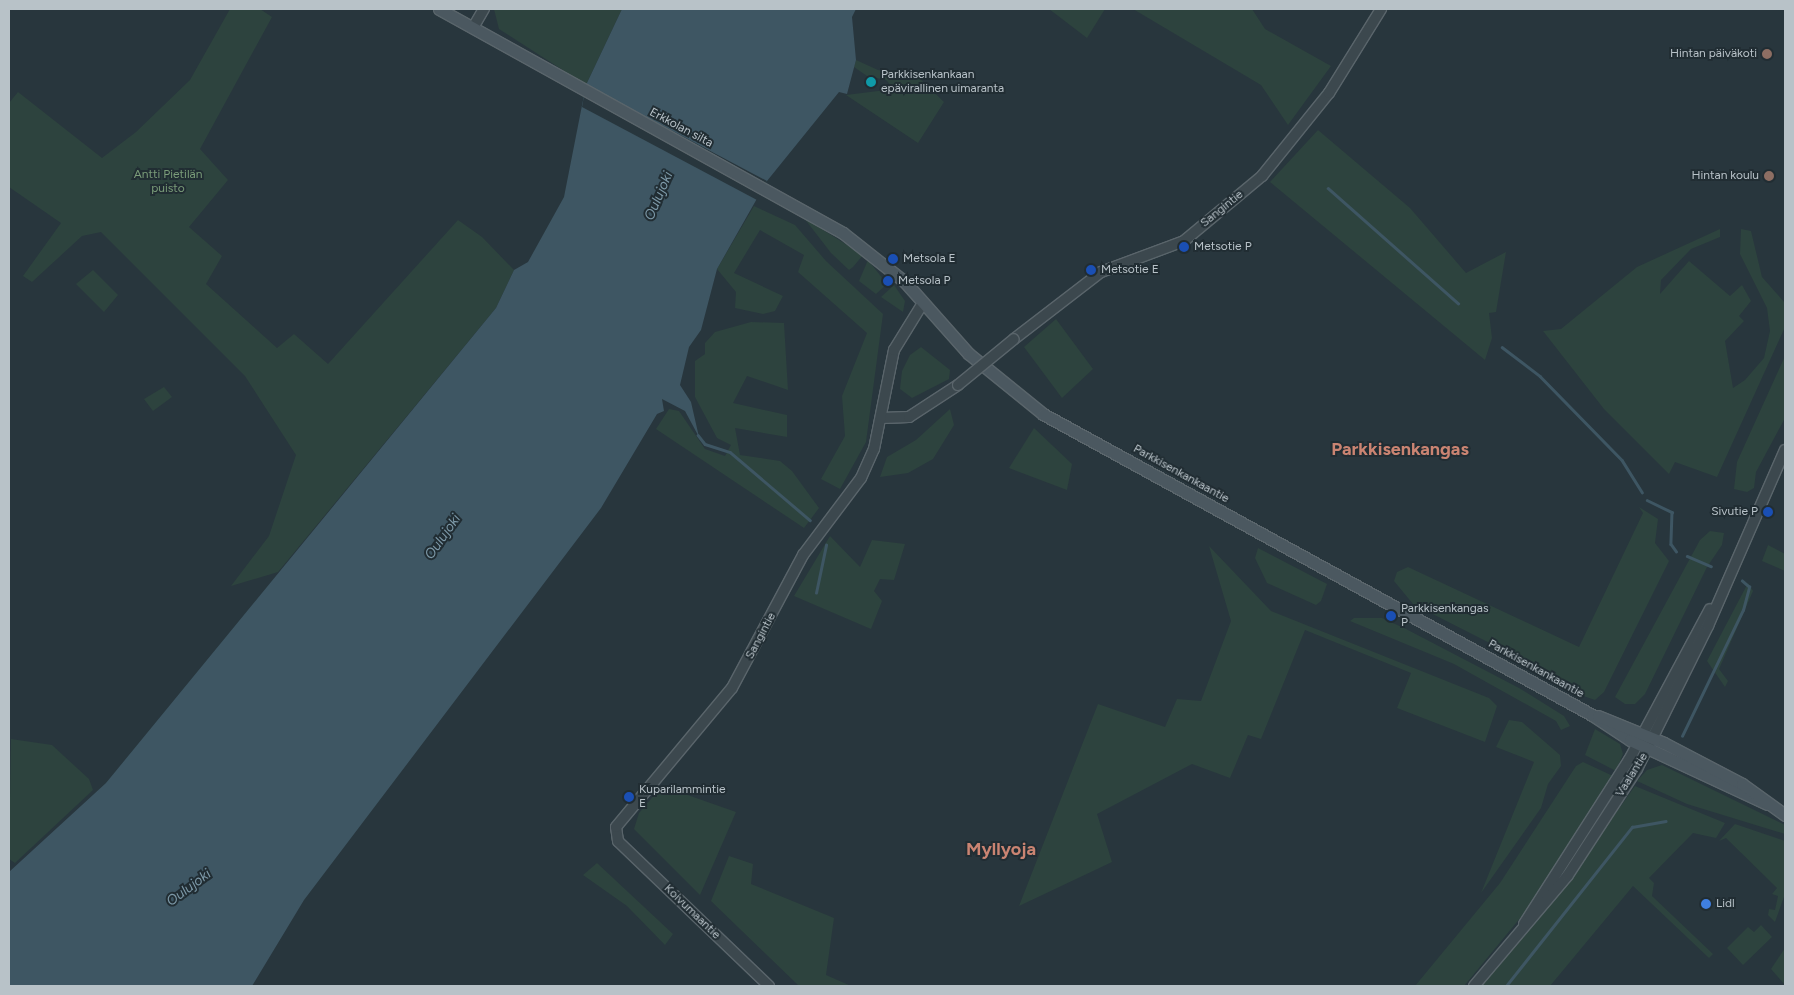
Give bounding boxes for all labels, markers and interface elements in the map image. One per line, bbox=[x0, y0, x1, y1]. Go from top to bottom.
place label: Hintan päiväkoti bbox=[1670, 47, 1757, 61]
marker: Hintan päiväkoti bbox=[1761, 48, 1773, 60]
place label: Parkkisenkankaan epävirallinen uimaranta bbox=[881, 68, 1004, 96]
marker: Parkkisenkankaan epävirallinen uimaranta bbox=[865, 76, 877, 88]
street label: Erkkolan silta bbox=[647, 105, 715, 151]
park label: Antti Pietilän puisto bbox=[134, 168, 202, 196]
water label: Oulujoki bbox=[641, 169, 677, 223]
place label: Hintan koulu bbox=[1692, 169, 1759, 183]
marker: Hintan koulu bbox=[1763, 170, 1775, 182]
street label: Sangintie bbox=[1198, 187, 1246, 231]
place label: Metsotie P bbox=[1194, 240, 1252, 254]
marker: Metsotie P bbox=[1178, 241, 1190, 253]
place label: Metsola E bbox=[903, 252, 956, 266]
marker: Metsola E bbox=[887, 253, 899, 265]
place label: Metsotie E bbox=[1101, 263, 1159, 277]
marker: Metsotie E bbox=[1085, 264, 1097, 276]
place label: Metsola P bbox=[898, 274, 950, 288]
marker: Metsola P bbox=[882, 275, 894, 287]
district label: Parkkisenkangas bbox=[1331, 438, 1469, 460]
street label: Parkkisenkankaantie bbox=[1131, 442, 1231, 506]
place label: Sivutie P bbox=[1711, 505, 1758, 519]
marker: Sivutie P bbox=[1762, 506, 1774, 518]
water label: Oulujoki bbox=[421, 511, 465, 563]
place label: Parkkisenkangas P bbox=[1401, 602, 1489, 630]
street label: Sangintie bbox=[743, 610, 779, 662]
marker: Parkkisenkangas P bbox=[1385, 610, 1397, 622]
street label: Parkkisenkankaantie bbox=[1486, 637, 1586, 701]
street label: Vaalantie bbox=[1613, 750, 1651, 800]
place label: Kuparilammintie E bbox=[639, 783, 726, 811]
marker: Kuparilammintie E bbox=[623, 791, 635, 803]
district label: Myllyoja bbox=[966, 838, 1036, 860]
water label: Oulujoki bbox=[163, 866, 215, 910]
street label: Koivumaantie bbox=[661, 881, 723, 943]
place label: Lidl bbox=[1716, 897, 1735, 911]
marker: Lidl bbox=[1700, 898, 1712, 910]

